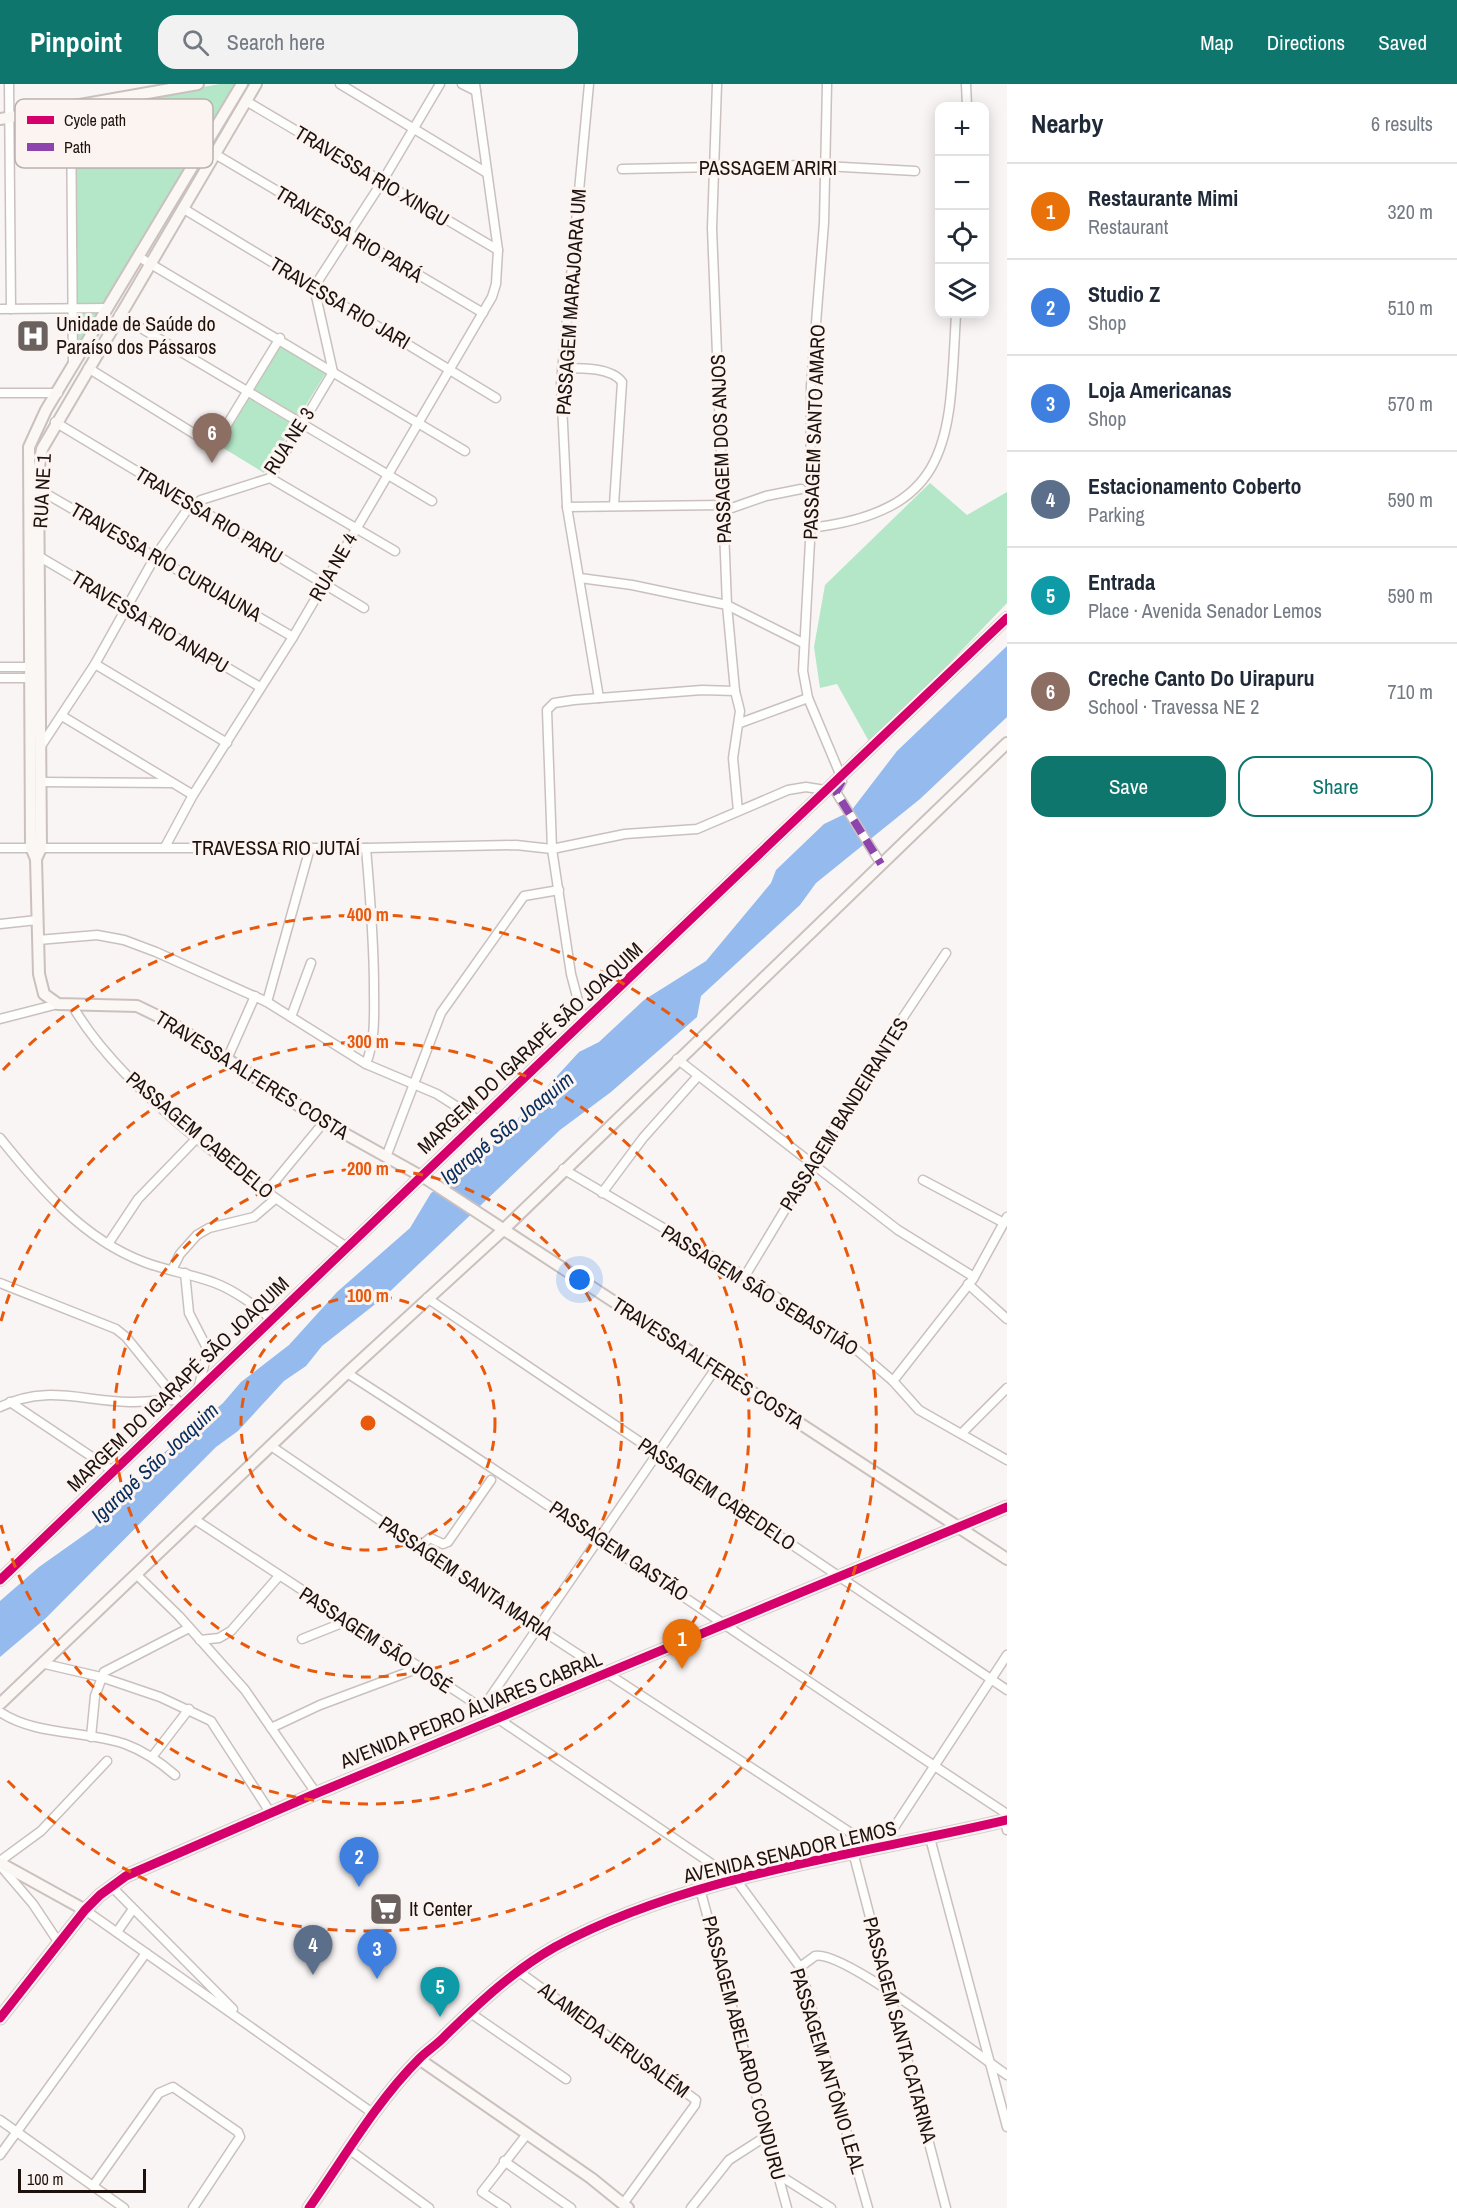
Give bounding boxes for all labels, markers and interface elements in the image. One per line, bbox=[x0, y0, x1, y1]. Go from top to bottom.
search box bbox=[158, 15, 578, 69]
text: Pinpoint bbox=[30, 23, 122, 61]
icon: search bbox=[179, 26, 212, 59]
text: Search here bbox=[227, 27, 325, 57]
text: Map bbox=[1200, 28, 1234, 57]
text: Directions bbox=[1267, 28, 1345, 57]
text: Saved bbox=[1378, 28, 1427, 57]
legend bbox=[15, 99, 213, 168]
map controls bbox=[935, 102, 989, 318]
button: + bbox=[935, 102, 989, 156]
text: Nearby bbox=[1031, 106, 1103, 141]
text: Cycle path bbox=[64, 109, 126, 131]
text: 6 results bbox=[1371, 110, 1433, 137]
street label: TRAVESSA RIO XINGU bbox=[290, 119, 454, 232]
text: Path bbox=[64, 136, 91, 158]
street label: PASSAGEM ARIRI bbox=[699, 154, 837, 181]
button: − bbox=[935, 156, 989, 210]
street label: TRAVESSA RIO PARÁ bbox=[271, 179, 428, 288]
text: Restaurante Mimi bbox=[1088, 183, 1238, 213]
street label: PASSAGEM MARAJOARA UM bbox=[549, 188, 592, 416]
text: 1 bbox=[1046, 198, 1055, 225]
text: 320 m bbox=[1387, 198, 1433, 225]
button: locate bbox=[935, 210, 989, 264]
text: Restaurant bbox=[1088, 213, 1168, 240]
street label: TRAVESSA RIO JARI bbox=[265, 250, 415, 355]
button: layers bbox=[935, 264, 989, 318]
text: Studio Z bbox=[1088, 279, 1160, 309]
text: 2 bbox=[1046, 294, 1055, 321]
text: 510 m bbox=[1387, 294, 1433, 321]
text: Shop bbox=[1088, 309, 1126, 336]
place label: Unidade de Saúde do Paraíso dos Pássaros bbox=[56, 310, 216, 360]
hospital icon: Unidade de Saúde do Paraíso dos Pássaros bbox=[15, 318, 51, 354]
street label: PASSAGEM SANTO AMARO bbox=[796, 324, 831, 540]
street label: PASSAGEM DOS ANJOS bbox=[704, 354, 737, 544]
text: Loja Americanas bbox=[1088, 375, 1232, 405]
text: 3 bbox=[1046, 390, 1055, 417]
text: 570 m bbox=[1387, 390, 1433, 417]
street label: RUA NE 3 bbox=[257, 402, 320, 479]
text: Shop bbox=[1088, 405, 1126, 432]
pin: 6 bbox=[192, 414, 232, 463]
street label: RUA NE 1 bbox=[26, 453, 57, 529]
street label: TRAVESSA RIO PARU bbox=[130, 460, 288, 569]
text: Estacionamento Coberto bbox=[1088, 471, 1302, 501]
text: 4 bbox=[1046, 486, 1055, 513]
text: 590 m bbox=[1387, 486, 1433, 513]
street label: TRAVESSA RIO CURUAUNA bbox=[66, 496, 267, 627]
text: Parking bbox=[1088, 501, 1145, 528]
street label: RUA NE 4 bbox=[302, 528, 363, 606]
street label: TRAVESSA RIO ANAPU bbox=[66, 564, 234, 679]
text: Entrada bbox=[1088, 567, 1155, 597]
text: 5 bbox=[1046, 582, 1055, 609]
text: 590 m bbox=[1387, 582, 1433, 609]
text: Place · Avenida Senador Lemos bbox=[1088, 597, 1322, 624]
text: Creche Canto Do Uirapuru bbox=[1088, 663, 1315, 693]
text: 6 bbox=[1046, 678, 1055, 705]
text: 710 m bbox=[1387, 678, 1433, 705]
text: School · Travessa NE 2 bbox=[1088, 693, 1259, 720]
button: Save bbox=[1031, 756, 1226, 817]
button: Share bbox=[1238, 756, 1433, 817]
street label: TRAVESSA RIO JUTAÍ bbox=[192, 834, 360, 861]
text: 400 m bbox=[347, 902, 389, 927]
street label: MARGEM DO IGARAPÉ SÃO JOAQUIM bbox=[411, 936, 648, 1159]
street label: TRAVESSA ALFERES COSTA bbox=[150, 1004, 354, 1145]
street label: PASSAGEM BANDEIRANTES bbox=[773, 1012, 914, 1215]
text: 300 m bbox=[347, 1029, 389, 1054]
street label: PASSAGEM CABEDELO bbox=[121, 1065, 280, 1204]
water label: Igarapé São Joaquim bbox=[434, 1065, 580, 1191]
text: 200 m bbox=[347, 1156, 389, 1181]
street label: PASSAGEM SÃO SEBASTIÃO bbox=[657, 1218, 864, 1361]
your location bbox=[565, 1265, 594, 1294]
street label: MARGEM DO IGARAPÉ SÃO JOAQUIM bbox=[61, 1270, 295, 1497]
text: 100 m bbox=[347, 1283, 389, 1308]
street label: TRAVESSA ALFERES COSTA bbox=[607, 1290, 809, 1435]
water label: Igarapé São Joaquim bbox=[85, 1396, 225, 1529]
centre of rings bbox=[358, 1413, 378, 1433]
street label: PASSAGEM CABEDELO bbox=[633, 1431, 801, 1556]
street label: PASSAGEM GASTÃO bbox=[544, 1494, 694, 1607]
street label: PASSAGEM SANTA MARIA bbox=[374, 1509, 559, 1646]
street label: PASSAGEM SÃO JOSÉ bbox=[295, 1580, 458, 1699]
pin: 1 bbox=[662, 1620, 702, 1669]
street label: AVENIDA PEDRO ÁLVARES CABRAL bbox=[335, 1645, 606, 1775]
street label: AVENIDA SENADOR LEMOS bbox=[680, 1814, 899, 1889]
pin: 2 bbox=[340, 1838, 378, 1887]
supermarket icon: It Center bbox=[368, 1891, 404, 1927]
place label: It Center bbox=[409, 1895, 472, 1922]
street label: PASSAGEM ABELARDO CONDURU bbox=[696, 1913, 793, 2183]
street label: PASSAGEM SANTA CATARINA bbox=[857, 1914, 944, 2146]
pin: 4 bbox=[294, 1926, 332, 1975]
pin: 3 bbox=[358, 1930, 397, 1979]
street label: PASSAGEM ANTÔNIO LEAL bbox=[784, 1965, 873, 2177]
pin: 5 bbox=[420, 1968, 460, 2017]
street label: ALAMEDA JERUSALÉM bbox=[533, 1975, 695, 2104]
scale bar bbox=[18, 2166, 146, 2194]
text: 100 m bbox=[27, 2168, 63, 2190]

